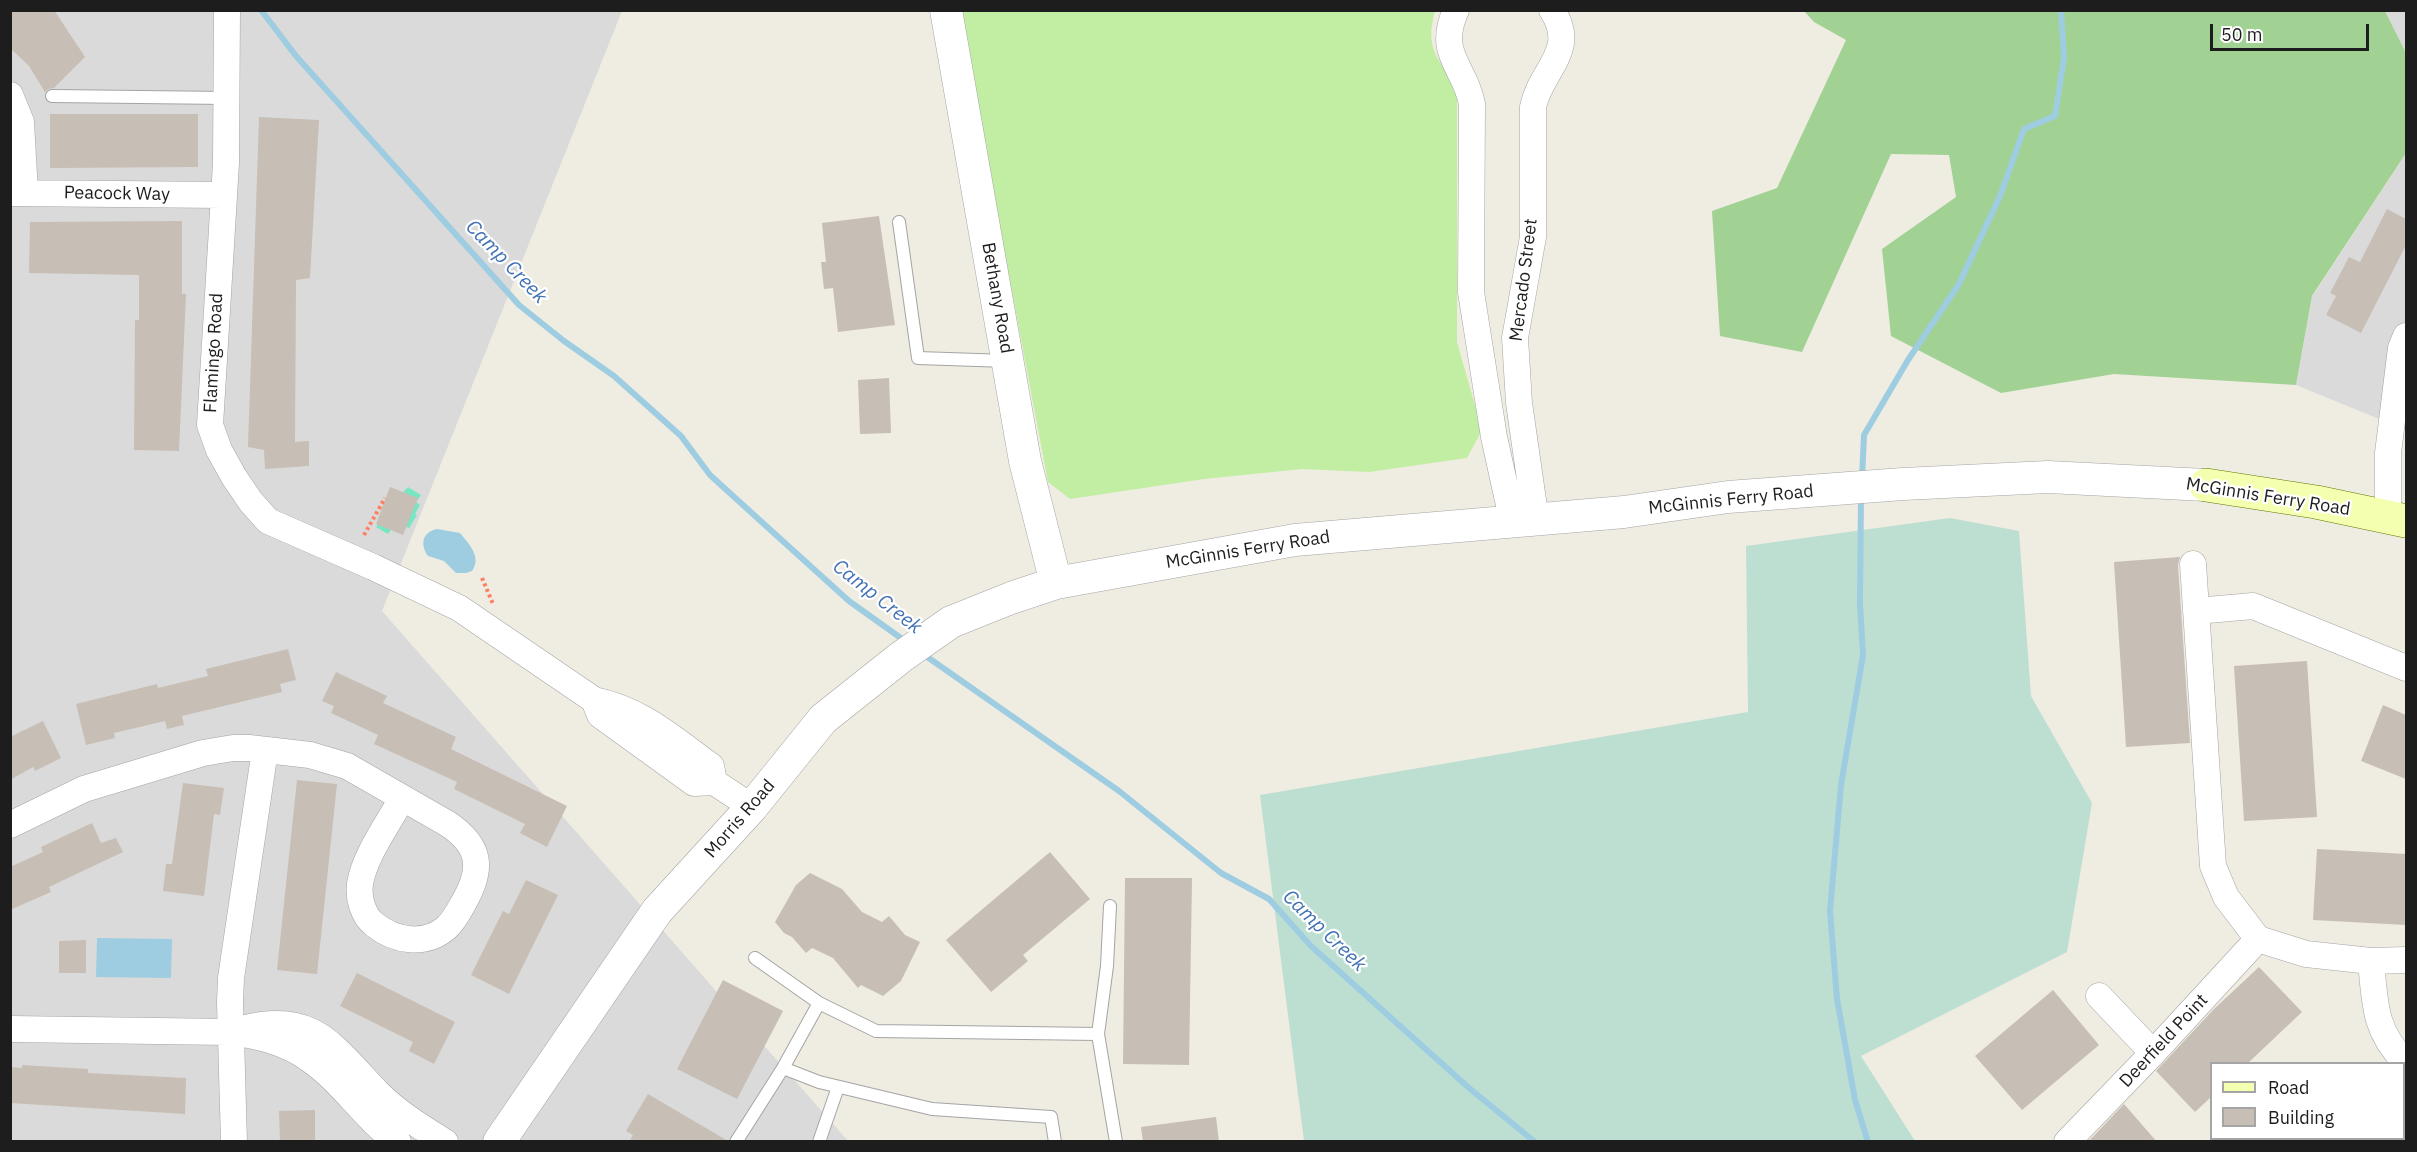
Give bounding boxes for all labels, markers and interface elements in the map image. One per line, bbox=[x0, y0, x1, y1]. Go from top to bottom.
scale bar bbox=[2213, 12, 2372, 50]
text: 50 m bbox=[2221, 23, 2263, 46]
street label: Peacock Way bbox=[64, 182, 170, 206]
water label: Camp Creek bbox=[460, 215, 552, 309]
street label: Mercado Street bbox=[1506, 217, 1542, 343]
street label: Bethany Road bbox=[977, 241, 1017, 355]
street label: Flamingo Road bbox=[200, 292, 228, 414]
street label: McGinnis Ferry Road bbox=[2184, 473, 2352, 521]
street label: McGinnis Ferry Road bbox=[1647, 481, 1815, 519]
street label: McGinnis Ferry Road bbox=[1164, 526, 1332, 574]
water label: Camp Creek bbox=[828, 555, 926, 639]
street label: Morris Road bbox=[700, 775, 780, 863]
water label: Camp Creek bbox=[1277, 885, 1371, 977]
street label: Deerfield Point bbox=[2115, 990, 2213, 1092]
legend bbox=[2210, 1062, 2405, 1140]
text: Road bbox=[2268, 1076, 2309, 1099]
text: Building bbox=[2268, 1106, 2334, 1129]

